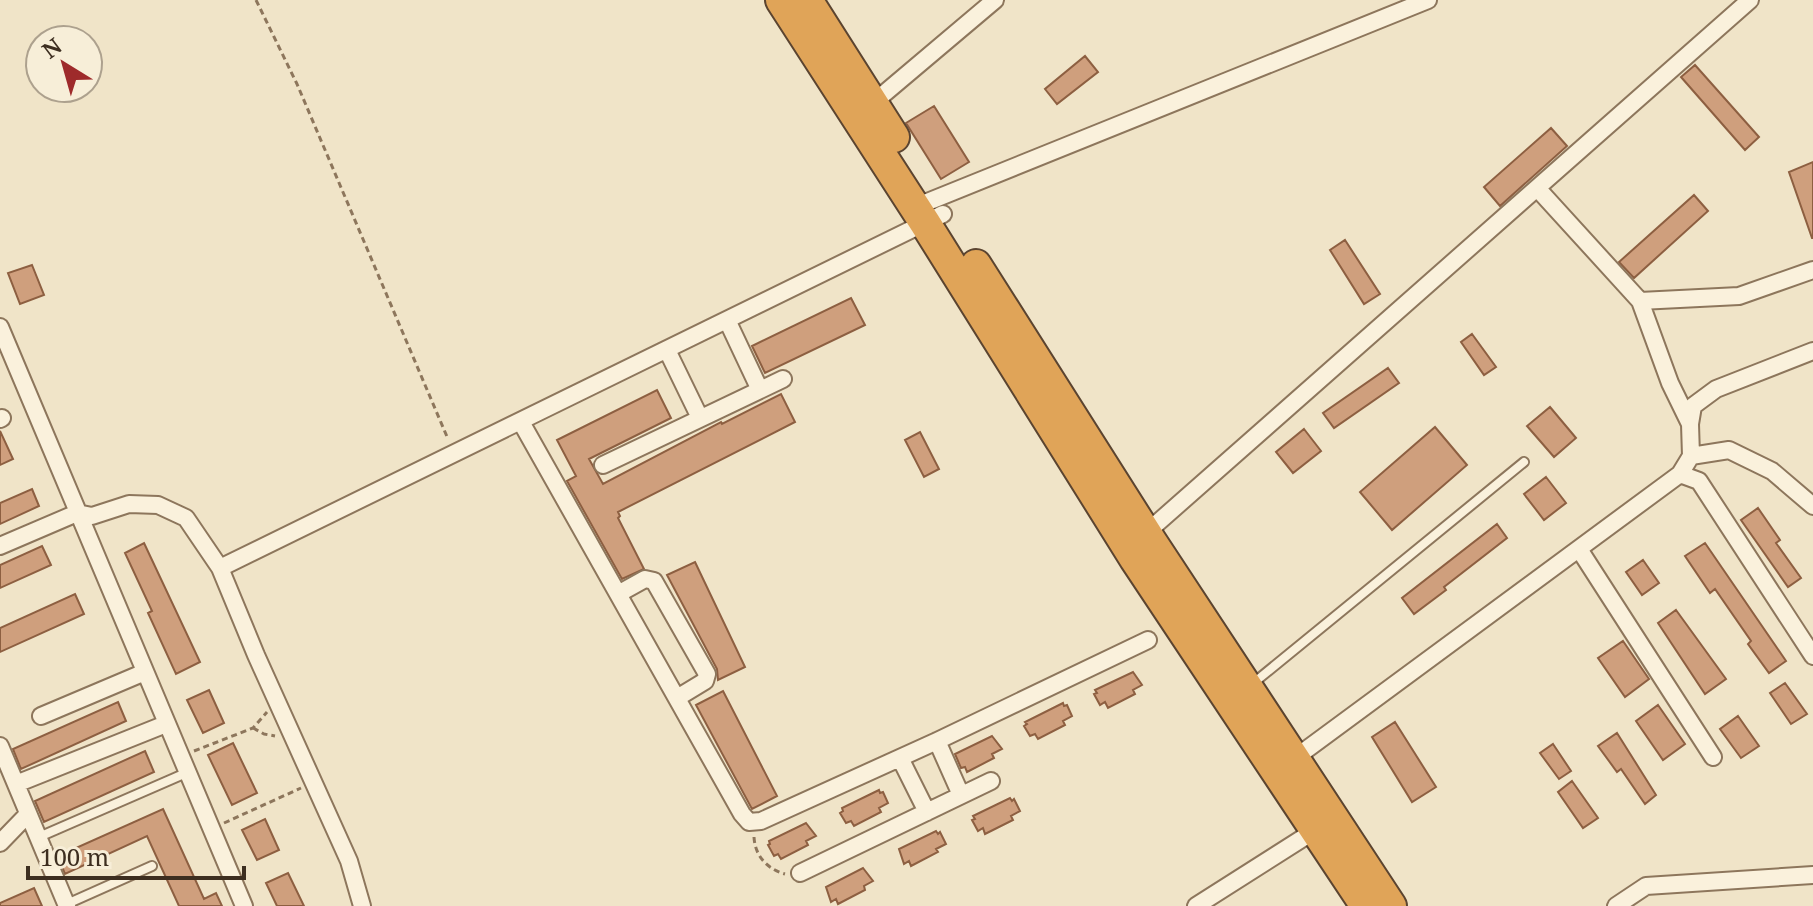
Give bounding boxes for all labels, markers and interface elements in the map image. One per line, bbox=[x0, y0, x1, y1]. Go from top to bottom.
north arrow bbox=[24, 24, 104, 104]
text: N bbox=[35, 30, 67, 64]
scale bar bbox=[28, 830, 244, 880]
text: 100 m bbox=[40, 840, 109, 873]

